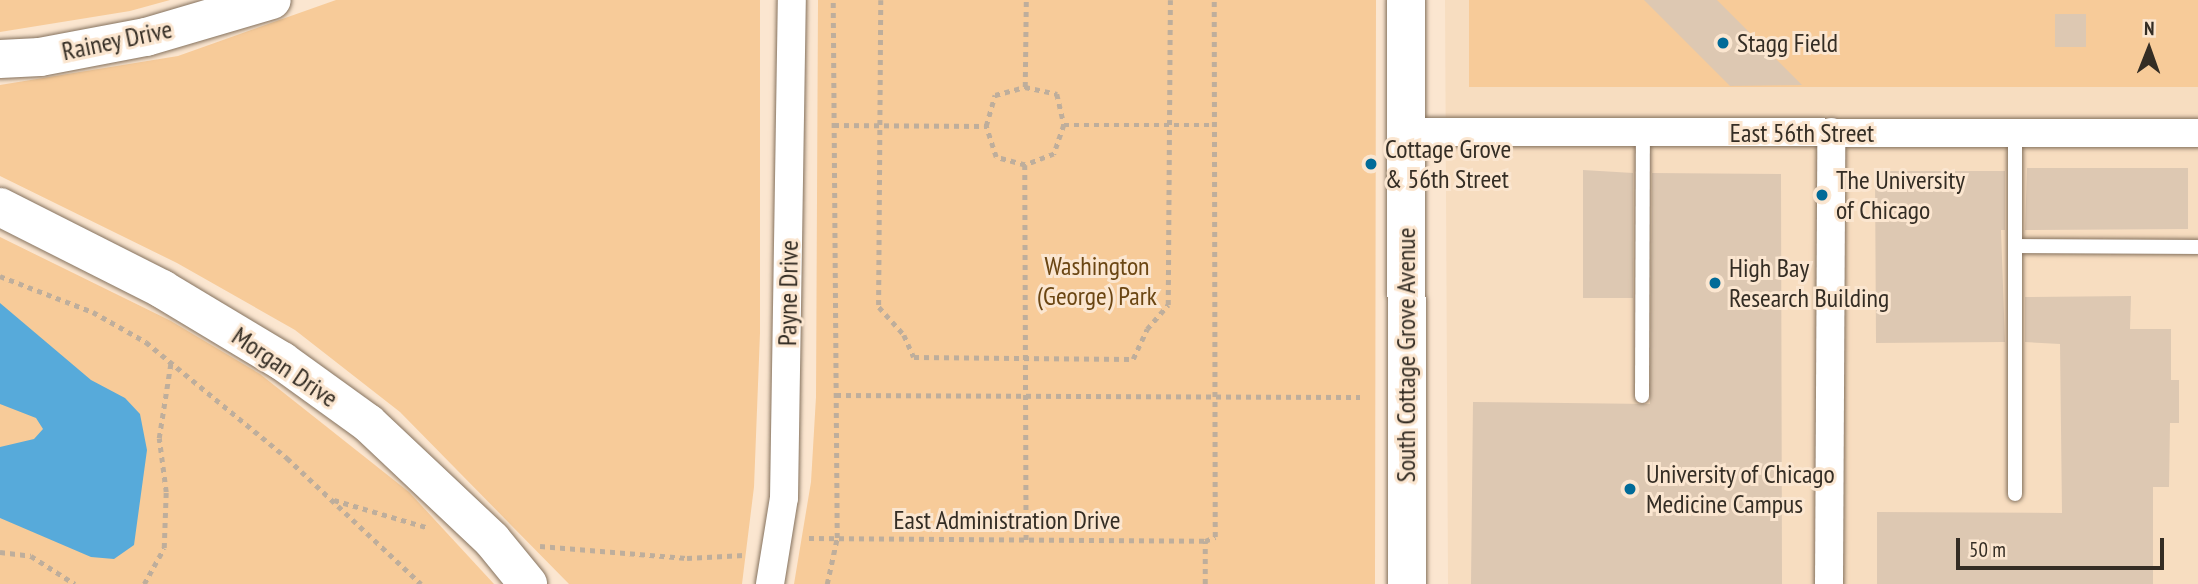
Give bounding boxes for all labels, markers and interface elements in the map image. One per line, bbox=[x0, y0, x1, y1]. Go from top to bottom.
street label: Rainey Drive bbox=[59, 13, 175, 67]
north arrow bbox=[2114, 14, 2184, 84]
text: N bbox=[2144, 16, 2155, 40]
place label: Stagg Field bbox=[1737, 27, 1838, 59]
marker: Stagg Field bbox=[1715, 35, 1731, 51]
street label: East 56th Street bbox=[1730, 117, 1874, 149]
place label: Cottage Grove & 56th Street bbox=[1385, 133, 1511, 194]
marker: Cottage Grove & 56th Street bbox=[1363, 156, 1379, 172]
place label: The University of Chicago bbox=[1836, 164, 1965, 226]
marker: The University of Chicago bbox=[1814, 187, 1830, 203]
street label: South Cottage Grove Avenue bbox=[1390, 227, 1422, 483]
street label: Payne Drive bbox=[771, 240, 805, 346]
park label: Washington (George) Park bbox=[1037, 250, 1157, 312]
place label: High Bay Research Building bbox=[1729, 252, 1889, 314]
marker: High Bay Research Building bbox=[1707, 275, 1723, 291]
street label: Morgan Drive bbox=[226, 320, 344, 414]
place label: University of Chicago Medicine Campus bbox=[1646, 458, 1836, 520]
marker: University of Chicago Medicine Campus bbox=[1620, 479, 1640, 499]
street label: East Administration Drive bbox=[893, 504, 1121, 536]
scale bar bbox=[1960, 524, 2168, 568]
text: 50 m bbox=[1969, 536, 2006, 563]

